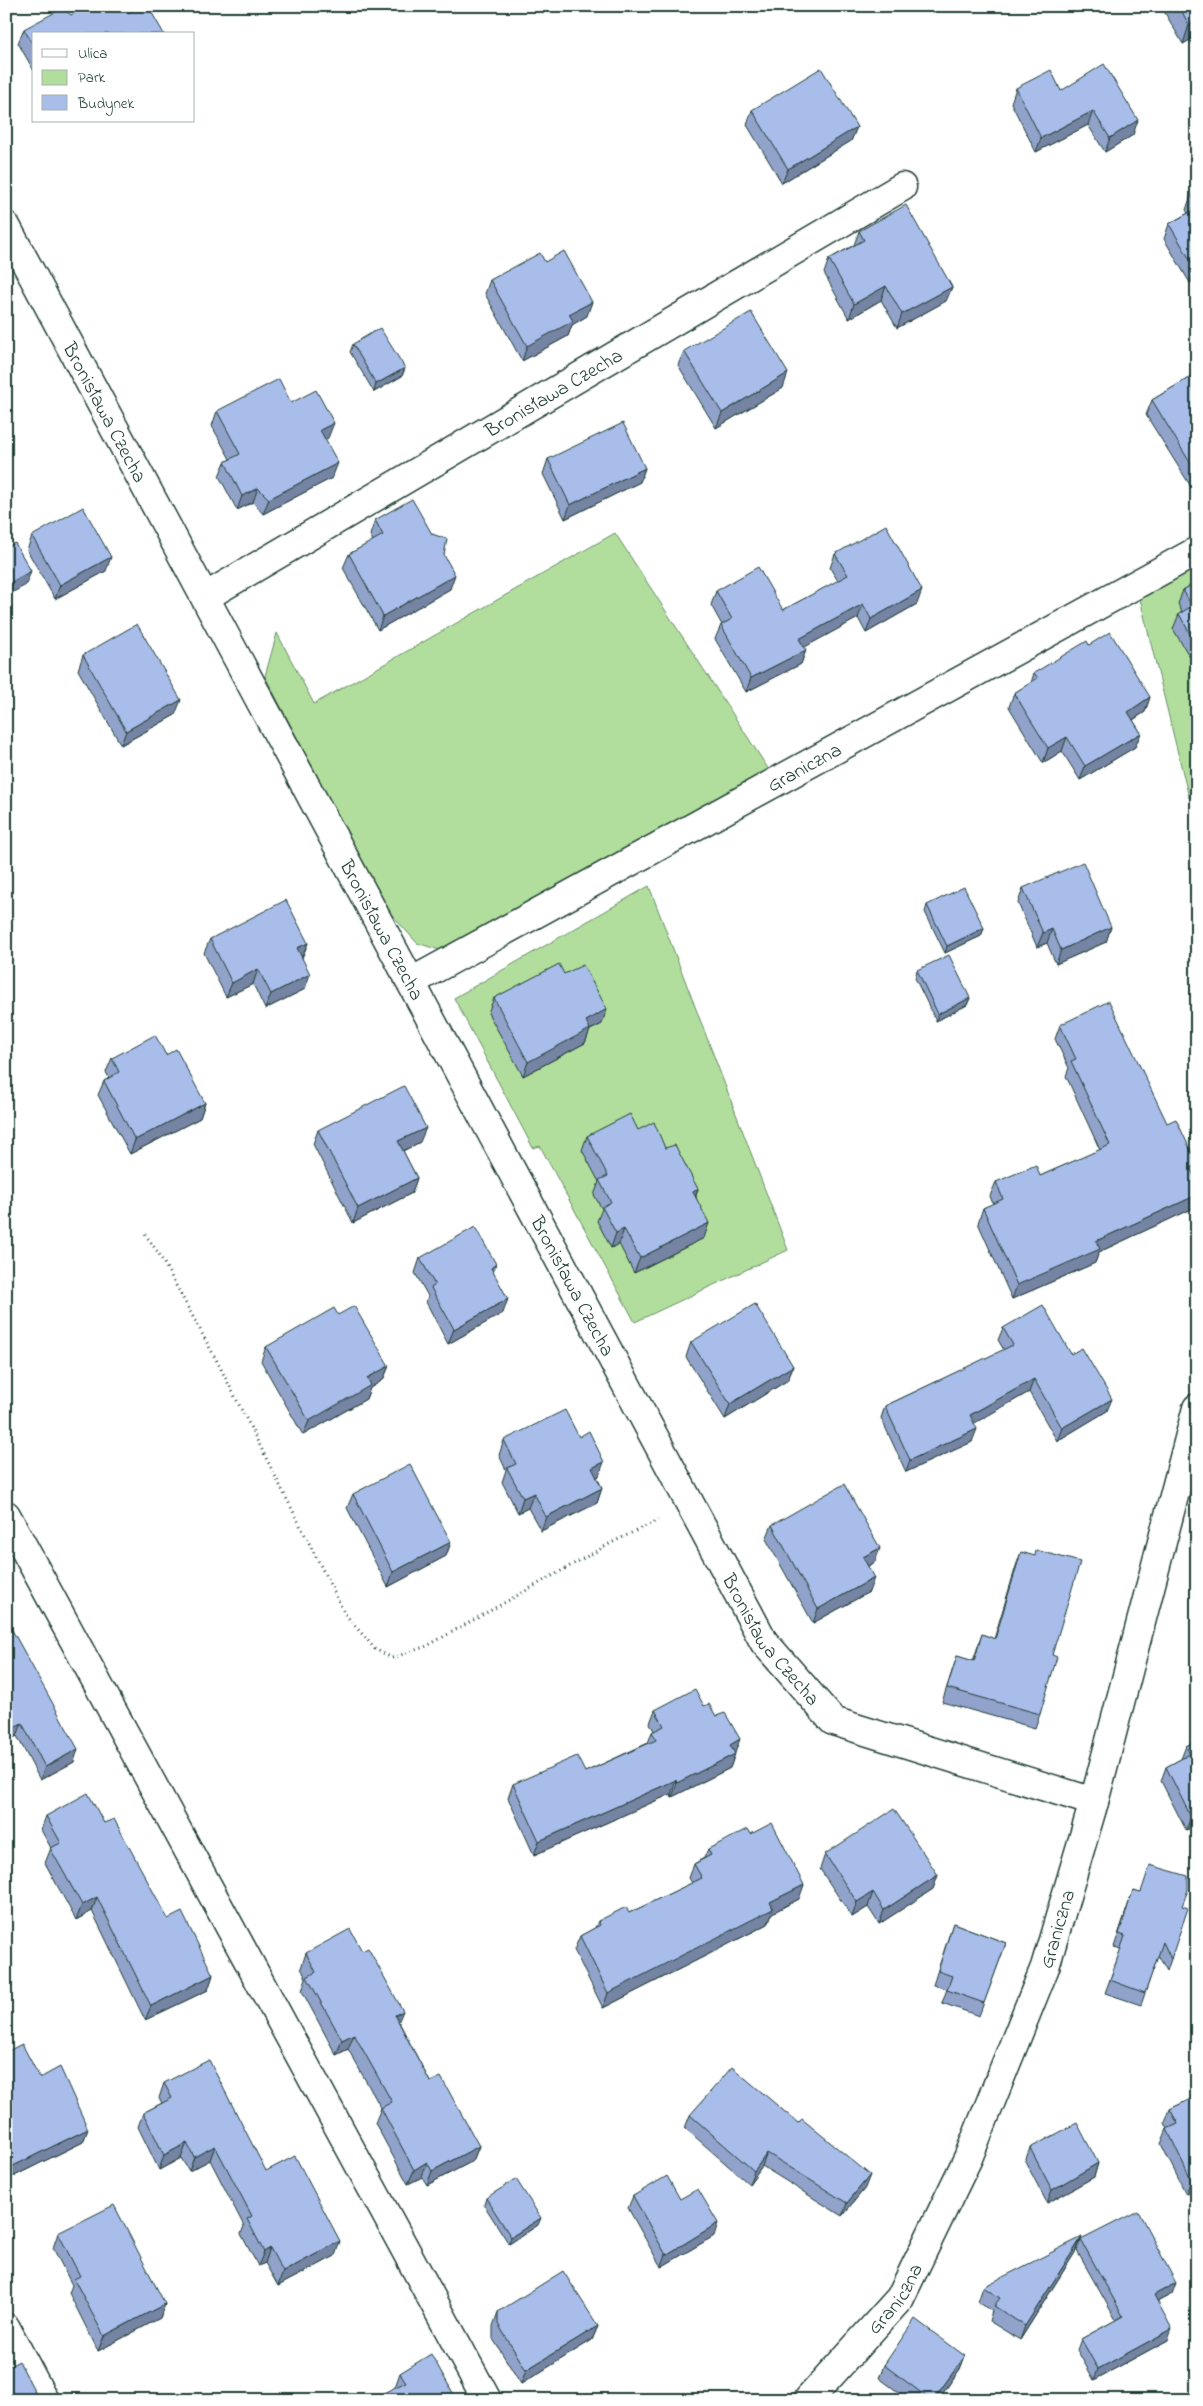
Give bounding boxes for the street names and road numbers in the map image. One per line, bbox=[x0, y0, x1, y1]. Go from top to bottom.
street label: Bronisława Czecha bbox=[53, 337, 153, 489]
street label: Bronisława Czecha bbox=[479, 342, 629, 447]
street label: Graniczna bbox=[763, 737, 848, 801]
street label: Bronisława Czecha bbox=[330, 854, 430, 1006]
street label: Bronisława Czecha bbox=[521, 1211, 621, 1362]
street label: Bronisława Czecha bbox=[713, 1569, 825, 1713]
street label: Graniczna bbox=[1033, 1886, 1084, 1972]
street label: Graniczna bbox=[862, 2259, 932, 2342]

